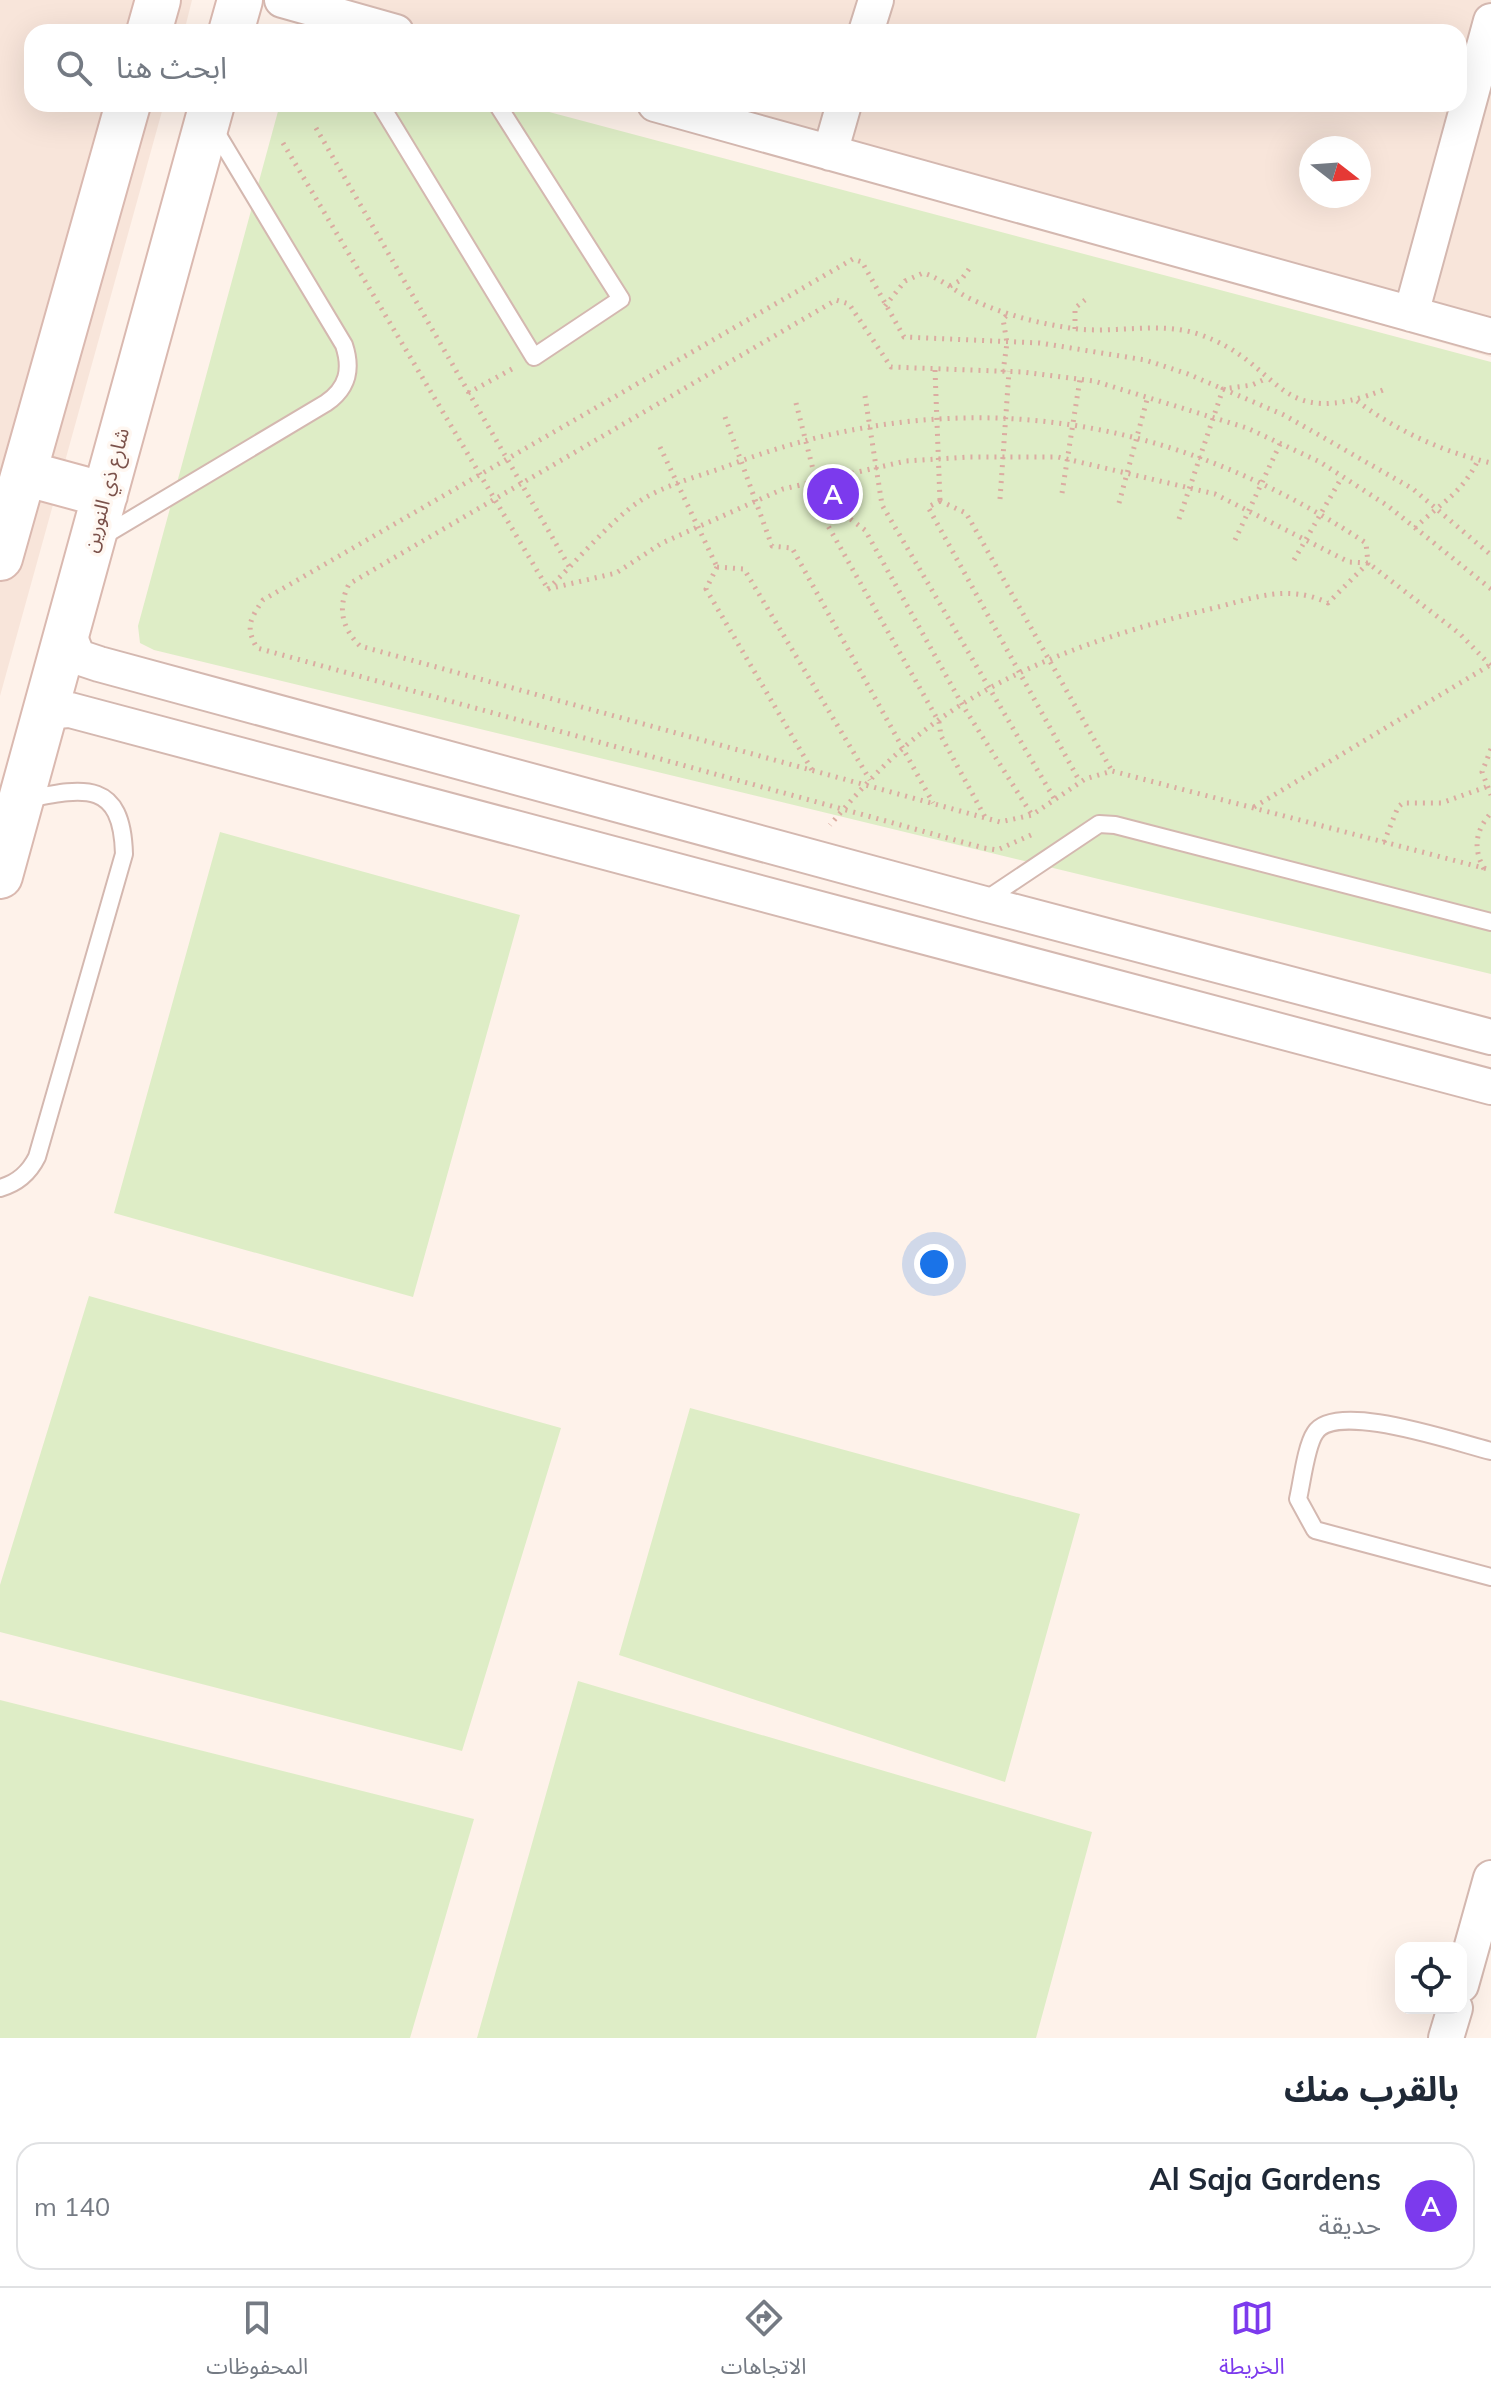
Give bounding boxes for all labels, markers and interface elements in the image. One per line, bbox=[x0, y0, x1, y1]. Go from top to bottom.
search box bbox=[24, 24, 1467, 112]
icon: search bbox=[52, 46, 96, 90]
text: ابحث هنا bbox=[116, 48, 227, 86]
north arrow bbox=[1299, 136, 1371, 208]
street label: شارع ذي النورين bbox=[77, 425, 138, 556]
pin: A bbox=[807, 464, 859, 524]
your location bbox=[914, 1244, 954, 1284]
map controls bbox=[1395, 1942, 1467, 2014]
button: locate bbox=[1395, 1942, 1467, 2014]
text: بالقرب منك bbox=[1284, 2067, 1459, 2110]
text: Al Saja Gardens bbox=[1149, 2160, 1381, 2198]
text: 140 m bbox=[34, 2190, 110, 2223]
text: A bbox=[1421, 2190, 1441, 2223]
text: حديقة bbox=[1319, 2208, 1381, 2241]
tab: المحفوظات bbox=[206, 2296, 308, 2390]
tab: الاتجاهات bbox=[721, 2296, 807, 2390]
tab: الخريطة bbox=[1219, 2296, 1285, 2390]

